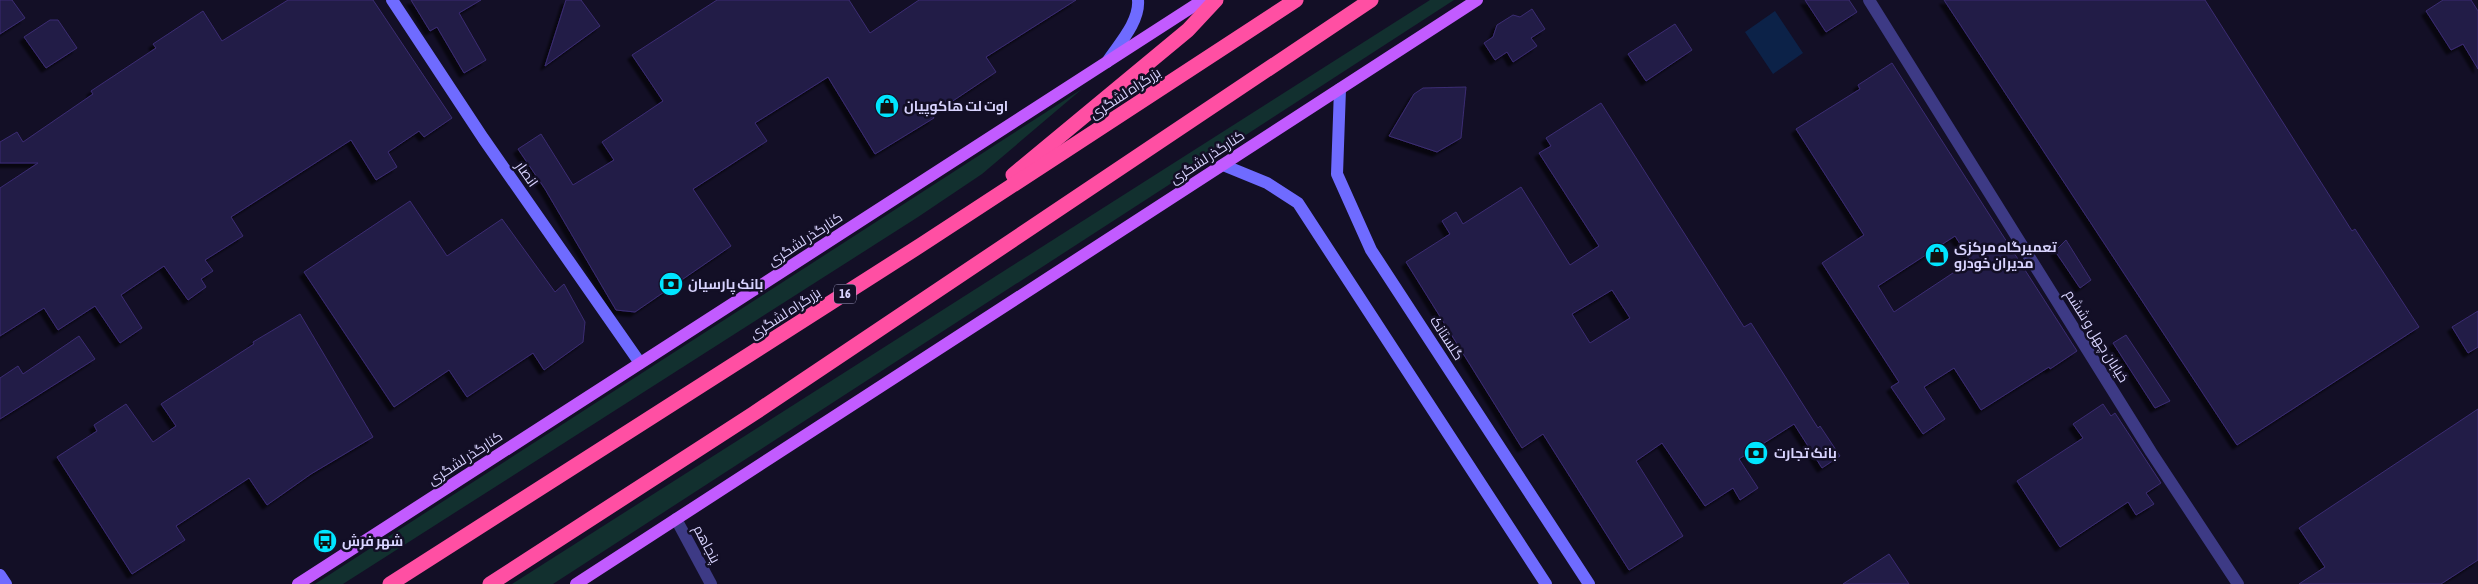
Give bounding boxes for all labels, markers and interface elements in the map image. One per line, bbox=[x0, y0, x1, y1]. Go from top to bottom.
street label: بزرگراه لشگری bbox=[1086, 64, 1164, 122]
shop icon: اوت لت هاکوپیان bbox=[874, 93, 900, 119]
place label: اوت لت هاکوپیان bbox=[904, 98, 1008, 117]
street label: کنارگذر لشگری bbox=[1167, 127, 1247, 187]
street label: انصار bbox=[512, 157, 541, 190]
street label: کنارگذر لشگری bbox=[765, 209, 845, 269]
place label: تعمیرگاه مرکزی مدیران خودرو bbox=[1954, 239, 2058, 272]
shop icon: تعمیرگاه مرکزی مدیران خودرو bbox=[1924, 242, 1950, 268]
bank icon: بانک پارسیان bbox=[658, 271, 684, 297]
place label: بانک پارسیان bbox=[688, 276, 763, 295]
street label: بزرگراه لشگری bbox=[746, 284, 824, 342]
road number: 16 bbox=[834, 284, 856, 304]
street label: خیابان چهل و ششم bbox=[2060, 287, 2132, 386]
street label: گلستانک bbox=[1427, 313, 1467, 363]
street label: کنارگذر لشگری bbox=[425, 428, 505, 488]
bank icon: بانک تجارت bbox=[1743, 440, 1769, 466]
place label: بانک تجارت bbox=[1774, 445, 1837, 461]
street label: پنجاهم bbox=[689, 522, 724, 567]
bus stop icon: شهر فرش bbox=[312, 528, 338, 554]
place label: شهر فرش bbox=[342, 533, 403, 550]

